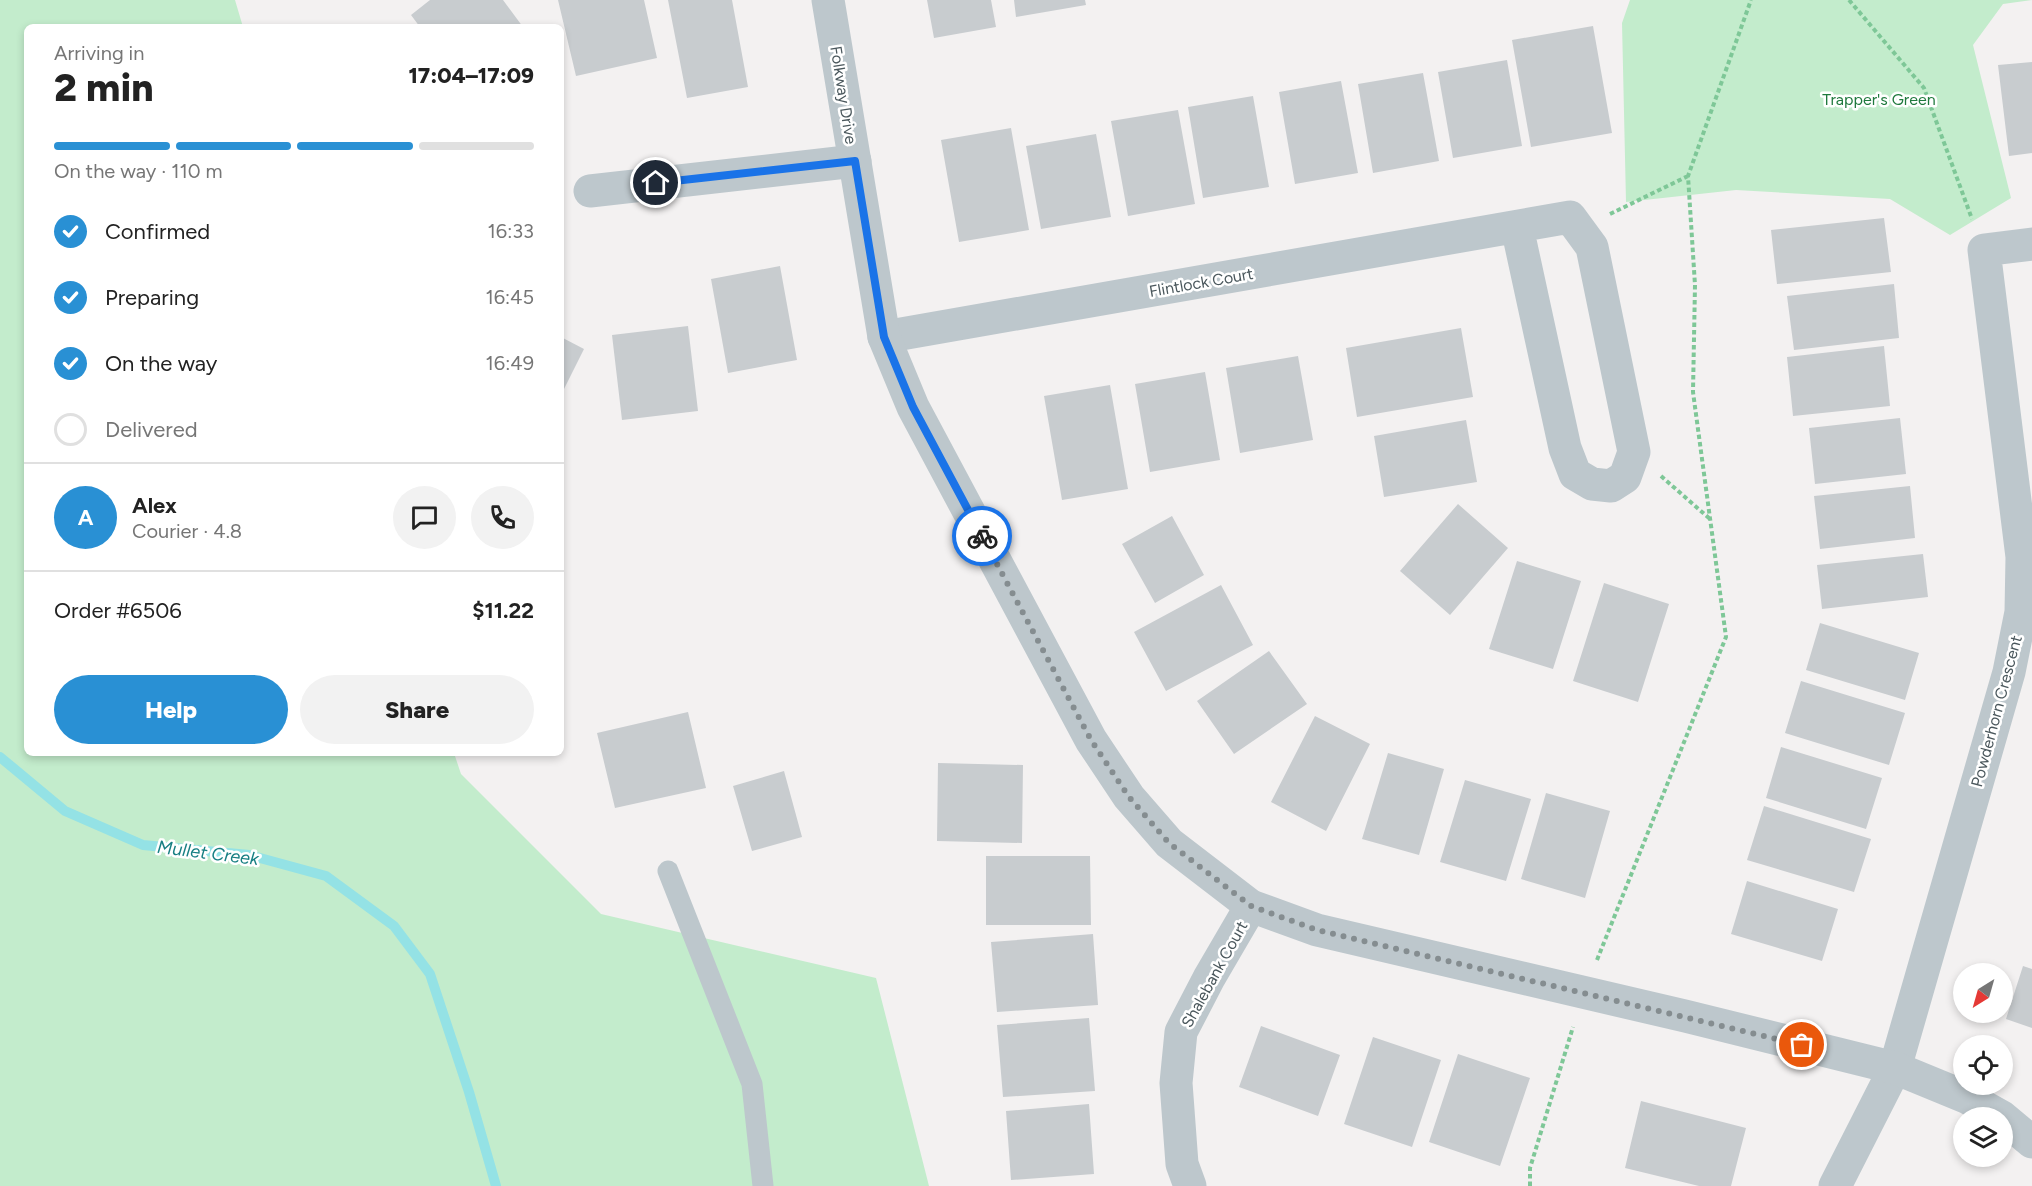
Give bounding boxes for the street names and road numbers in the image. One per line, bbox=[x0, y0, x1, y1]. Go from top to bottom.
street label: Folkway Drive bbox=[826, 45, 861, 146]
street label: Flintlock Court bbox=[1148, 264, 1255, 301]
street label: Powderhorn Crescent bbox=[1967, 633, 2026, 789]
street label: Shalebank Court bbox=[1177, 918, 1251, 1031]

